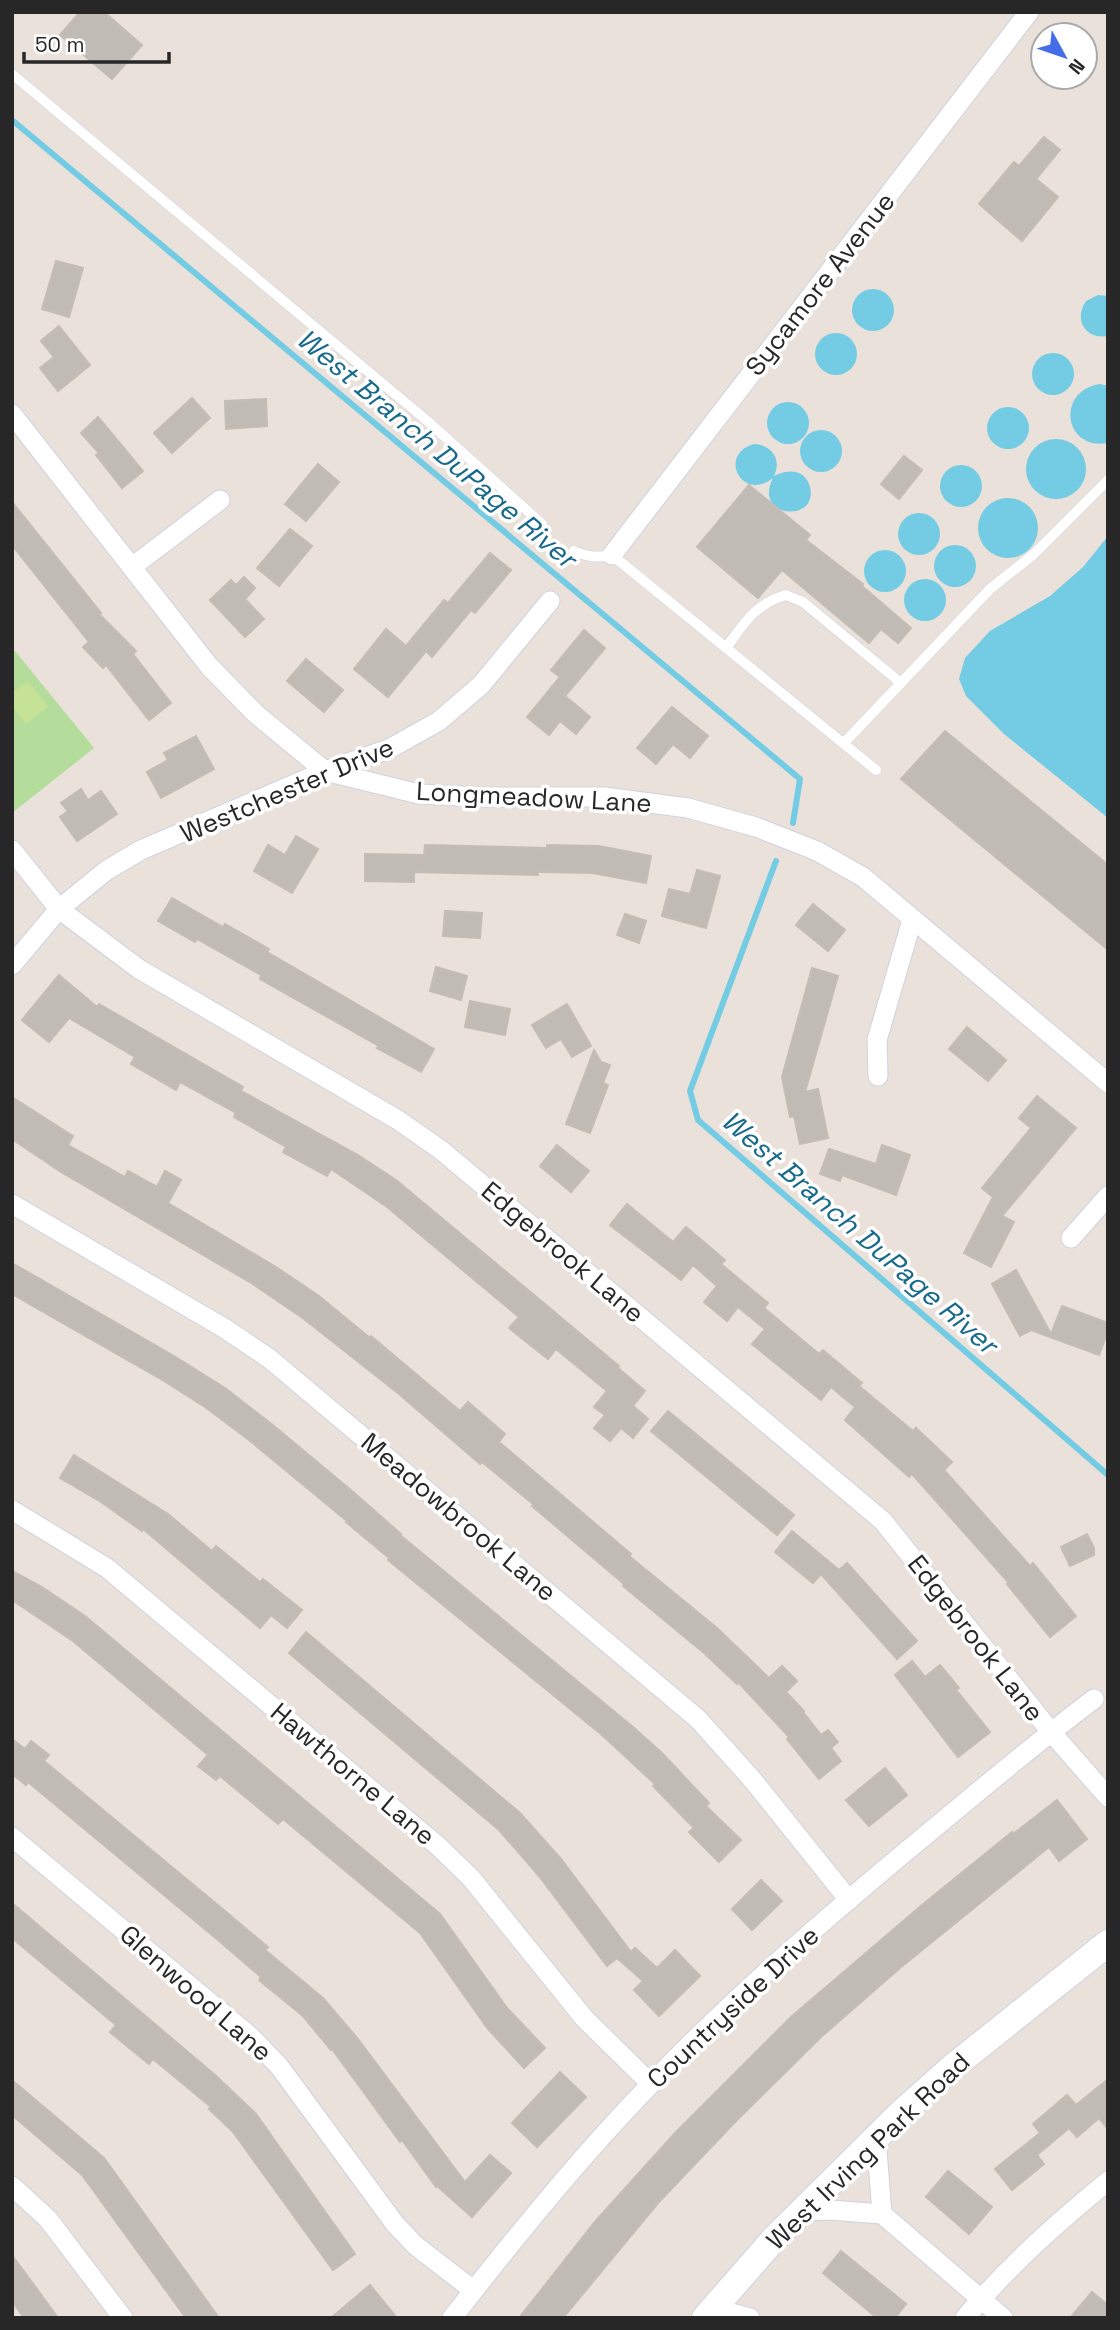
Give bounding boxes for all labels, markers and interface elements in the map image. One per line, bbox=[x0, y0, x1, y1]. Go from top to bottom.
scale bar bbox=[24, 21, 170, 65]
north arrow bbox=[1029, 21, 1099, 91]
text: 50 m bbox=[35, 31, 85, 58]
text: N bbox=[1063, 54, 1090, 80]
street label: Sycamore Avenue bbox=[738, 185, 902, 383]
water label: West Branch DuPage River bbox=[290, 320, 587, 578]
street label: Westchester Drive bbox=[175, 730, 399, 850]
street label: Longmeadow Lane bbox=[415, 774, 653, 820]
water label: West Branch DuPage River bbox=[715, 1102, 1008, 1364]
street label: Edgebrook Lane bbox=[474, 1174, 652, 1330]
street label: Meadowbrook Lane bbox=[354, 1425, 564, 1609]
street label: Edgebrook Lane bbox=[900, 1548, 1052, 1728]
street label: Hawthorne Lane bbox=[264, 1695, 442, 1853]
street label: Glenwood Lane bbox=[113, 1917, 279, 2069]
street label: Countryside Drive bbox=[640, 1918, 826, 2096]
street label: West Irving Park Road bbox=[759, 2045, 977, 2257]

